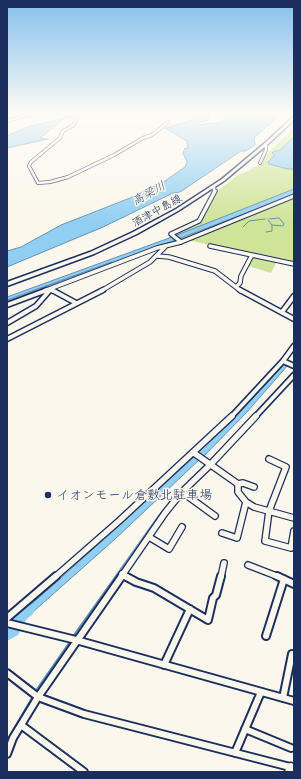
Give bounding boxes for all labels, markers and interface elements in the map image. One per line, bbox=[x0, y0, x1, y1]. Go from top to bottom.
water label: 高梁川 bbox=[130, 179, 168, 209]
street label: 酒津中島線 bbox=[130, 192, 184, 230]
place label: イオンモール倉敷北駐車場 bbox=[56, 487, 212, 503]
marker: イオンモール倉敷北駐車場 bbox=[43, 490, 53, 500]

